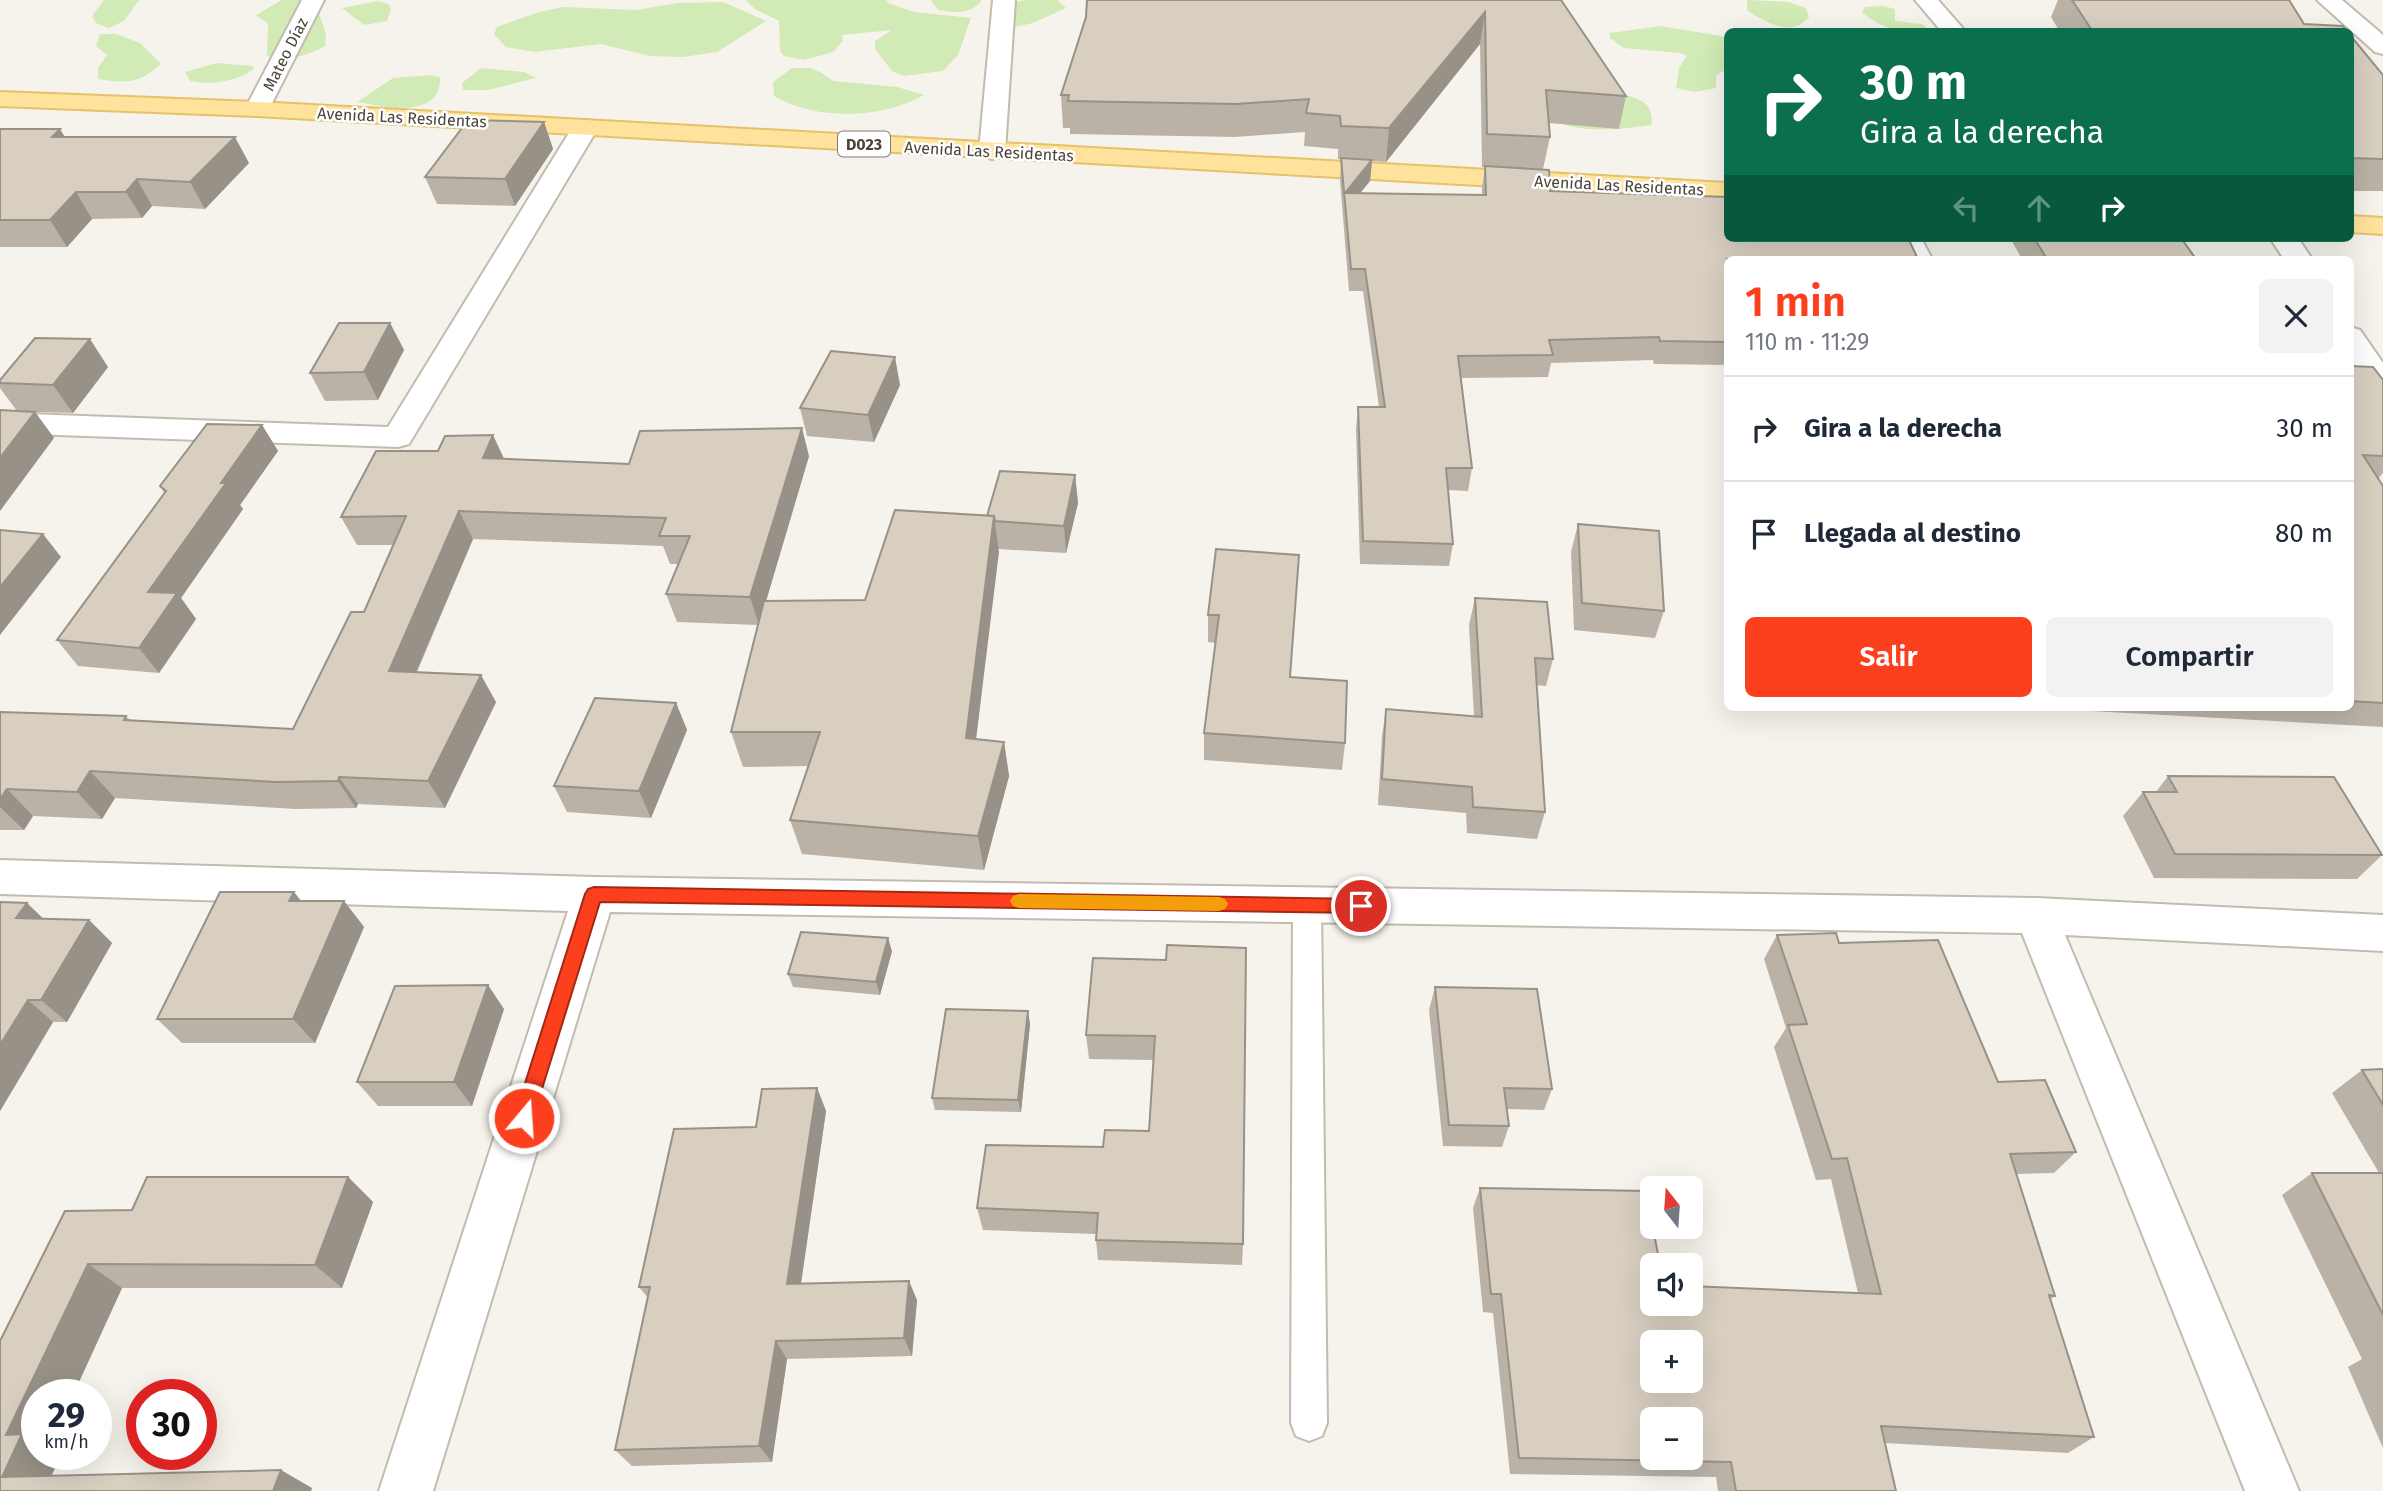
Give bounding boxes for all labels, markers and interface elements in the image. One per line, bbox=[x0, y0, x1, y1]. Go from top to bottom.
street label: Mateo Díaz bbox=[259, 14, 312, 94]
text: 30 m bbox=[1860, 53, 1967, 112]
icon: right bbox=[1745, 56, 1836, 147]
street label: Avenida Las Residentas bbox=[317, 104, 487, 131]
text: Gira a la derecha bbox=[1860, 113, 2104, 151]
road number: D023 bbox=[838, 132, 890, 156]
street label: Avenida Las Residentas bbox=[904, 138, 1074, 165]
street label: Avenida Las Residentas bbox=[1534, 172, 1704, 199]
icon: left bbox=[1947, 189, 1985, 227]
icon: ahead bbox=[2020, 189, 2058, 227]
icon: right bbox=[2093, 189, 2131, 227]
text: 1 min bbox=[1745, 277, 1846, 327]
button: close bbox=[2259, 279, 2333, 353]
text: 110 m · 11:29 bbox=[1745, 328, 1869, 356]
icon: right bbox=[1745, 410, 1783, 448]
text: Gira a la derecha bbox=[1804, 413, 2002, 444]
text: 30 m bbox=[2276, 413, 2333, 444]
icon: arrive bbox=[1745, 515, 1783, 553]
text: Llegada al destino bbox=[1804, 518, 2021, 549]
text: 80 m bbox=[2275, 518, 2333, 549]
button: Salir bbox=[1745, 617, 2032, 697]
button: Compartir bbox=[2046, 617, 2333, 697]
pin bbox=[1331, 876, 1391, 936]
icon: arrive bbox=[1342, 887, 1380, 925]
position arrow bbox=[487, 1081, 561, 1155]
north arrow bbox=[1640, 1176, 1703, 1239]
map controls bbox=[1640, 1176, 1703, 1470]
button: sound bbox=[1640, 1253, 1703, 1316]
button: + bbox=[1640, 1330, 1703, 1393]
speed limit sign: 30 bbox=[126, 1379, 217, 1470]
text: 29 bbox=[48, 1394, 85, 1436]
button: − bbox=[1640, 1407, 1703, 1470]
text: km/h bbox=[44, 1431, 89, 1453]

